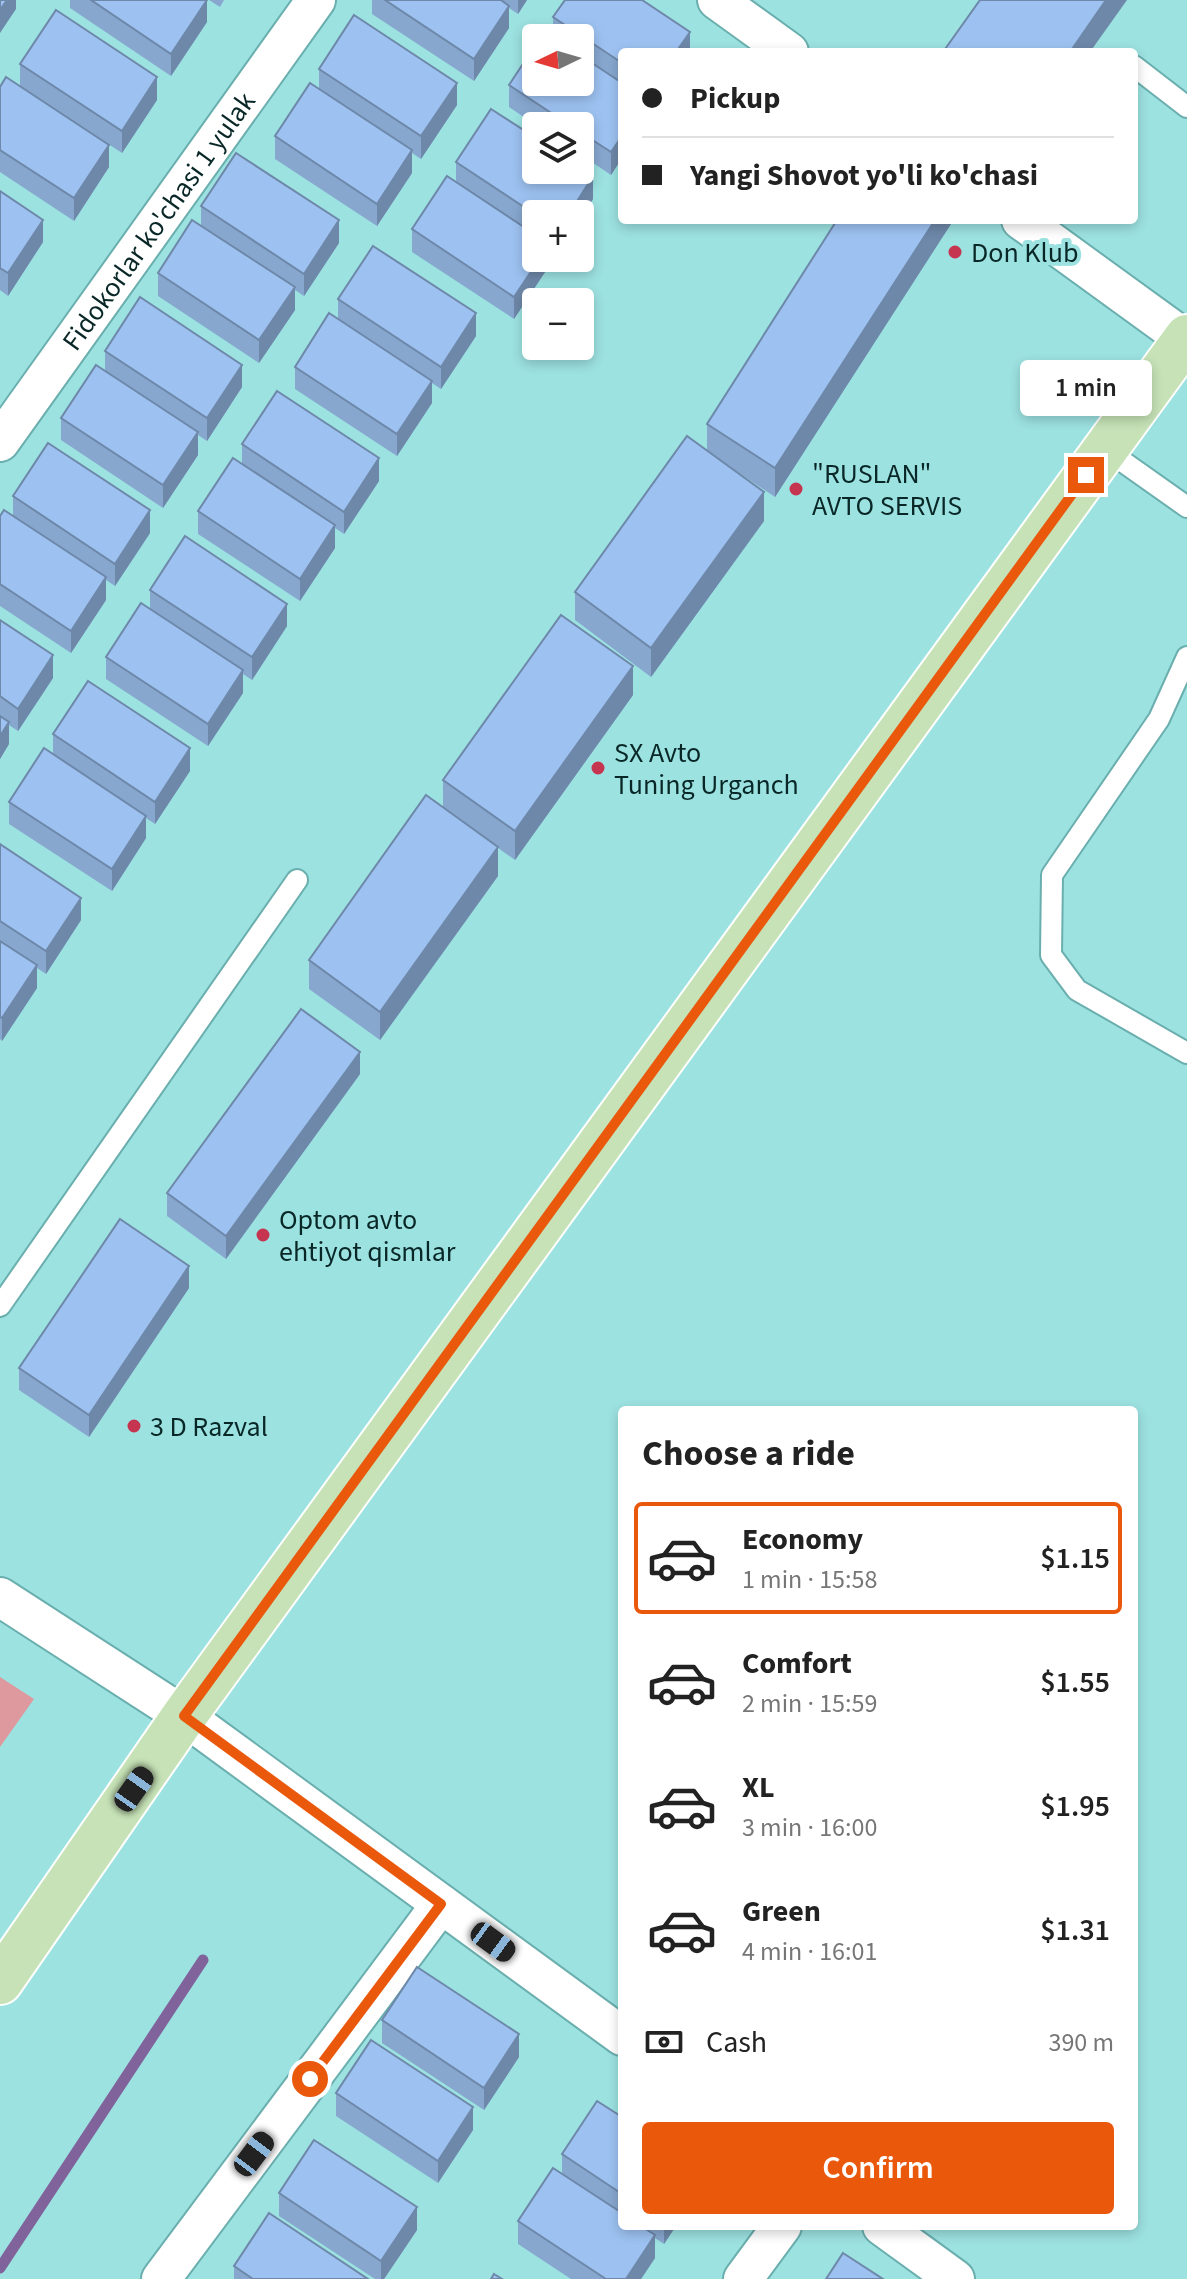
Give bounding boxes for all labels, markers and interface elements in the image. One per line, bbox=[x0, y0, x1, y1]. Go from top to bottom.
north arrow bbox=[522, 24, 594, 96]
map controls bbox=[522, 24, 594, 360]
text: Pickup bbox=[690, 77, 780, 120]
street label: Fidokorlar ko'chasi 1 yulak bbox=[53, 84, 265, 359]
button: layers bbox=[522, 112, 594, 184]
text: Yangi Shovot yo'li ko'chasi bbox=[690, 154, 1038, 197]
button: + bbox=[522, 200, 594, 272]
place label: Don Klub bbox=[971, 233, 1078, 273]
marker: Don Klub bbox=[946, 243, 964, 261]
button: − bbox=[522, 288, 594, 360]
callout: 1 min bbox=[1020, 359, 1152, 415]
text: 1 min bbox=[1055, 369, 1117, 406]
place label: "RUSLAN" AVTO SERVIS bbox=[812, 454, 962, 526]
route end bbox=[1068, 457, 1104, 493]
marker: "RUSLAN" AVTO SERVIS bbox=[787, 480, 805, 498]
place label: SX Avto Tuning Urganch bbox=[614, 733, 799, 805]
marker: SX Avto Tuning Urganch bbox=[589, 759, 607, 777]
place label: Optom avto ehtiyot qismlar bbox=[279, 1200, 456, 1272]
marker: Optom avto ehtiyot qismlar bbox=[254, 1226, 272, 1244]
place label: 3 D Razval bbox=[150, 1407, 268, 1447]
marker: 3 D Razval bbox=[125, 1417, 143, 1435]
text: Choose a ride bbox=[642, 1428, 855, 1479]
text: Economy bbox=[742, 1518, 863, 1561]
icon: car bbox=[646, 1522, 718, 1594]
text: $1.15 bbox=[1040, 1537, 1110, 1580]
text: 1 min · 15:58 bbox=[742, 1561, 877, 1598]
text: Comfort bbox=[742, 1642, 852, 1685]
icon: car bbox=[646, 1646, 718, 1718]
text: $1.55 bbox=[1040, 1661, 1110, 1704]
text: 2 min · 15:59 bbox=[742, 1685, 877, 1722]
car bbox=[110, 1762, 158, 1816]
text: XL bbox=[742, 1766, 775, 1809]
icon: car bbox=[646, 1770, 718, 1842]
text: $1.95 bbox=[1040, 1785, 1110, 1828]
text: 3 min · 16:00 bbox=[742, 1809, 877, 1846]
text: Green bbox=[742, 1890, 821, 1933]
icon: car bbox=[646, 1894, 718, 1966]
text: $1.31 bbox=[1040, 1909, 1110, 1952]
car bbox=[467, 1918, 519, 1966]
text: 4 min · 16:01 bbox=[742, 1933, 877, 1970]
icon: cash bbox=[642, 2020, 686, 2064]
text: Cash bbox=[706, 2021, 767, 2064]
text: 390 m bbox=[1048, 2024, 1114, 2061]
route start bbox=[292, 2061, 328, 2097]
button: Confirm bbox=[642, 2122, 1114, 2214]
car bbox=[230, 2128, 278, 2180]

